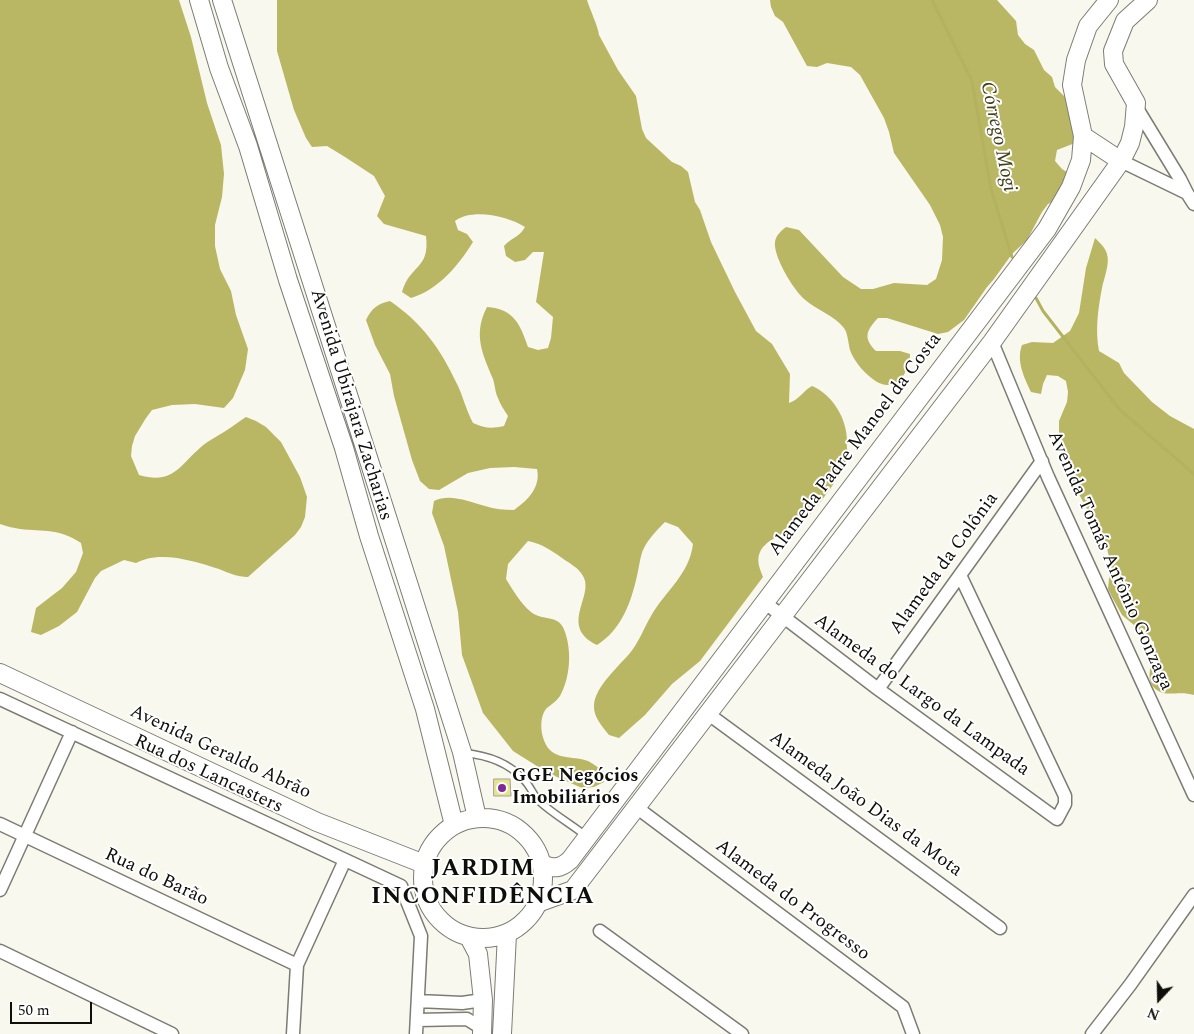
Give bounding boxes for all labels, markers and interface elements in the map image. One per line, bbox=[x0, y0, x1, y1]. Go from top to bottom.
water label: Córrego Mogi bbox=[974, 80, 1020, 194]
street label: Avenida Ubirajara Zacharias bbox=[304, 286, 396, 524]
street label: Alameda Padre Manoel da Costa bbox=[765, 329, 947, 561]
street label: Avenida Tomás Antônio Gonzaga bbox=[1041, 428, 1177, 694]
street label: Alameda da Colônia bbox=[886, 489, 1004, 639]
street label: Alameda do Largo da Lampada bbox=[809, 610, 1033, 782]
street label: Avenida Geraldo Abrão bbox=[126, 701, 314, 805]
street label: Alameda João Dias da Mota bbox=[764, 727, 966, 883]
street label: Rua dos Lancasters bbox=[130, 731, 286, 819]
place label: GGE Negócios Imobiliários bbox=[512, 766, 639, 810]
marker: GGE Negócios Imobiliários bbox=[496, 782, 508, 794]
street label: Alameda do Progresso bbox=[710, 835, 874, 967]
street label: Rua do Barão bbox=[100, 844, 212, 912]
district label: JARDIM INCONFIDÊNCIA bbox=[369, 856, 597, 912]
north arrow bbox=[1134, 974, 1184, 1024]
scale bar bbox=[12, 992, 95, 1024]
text: 50 m bbox=[18, 999, 50, 1022]
text: N bbox=[1144, 1002, 1163, 1025]

